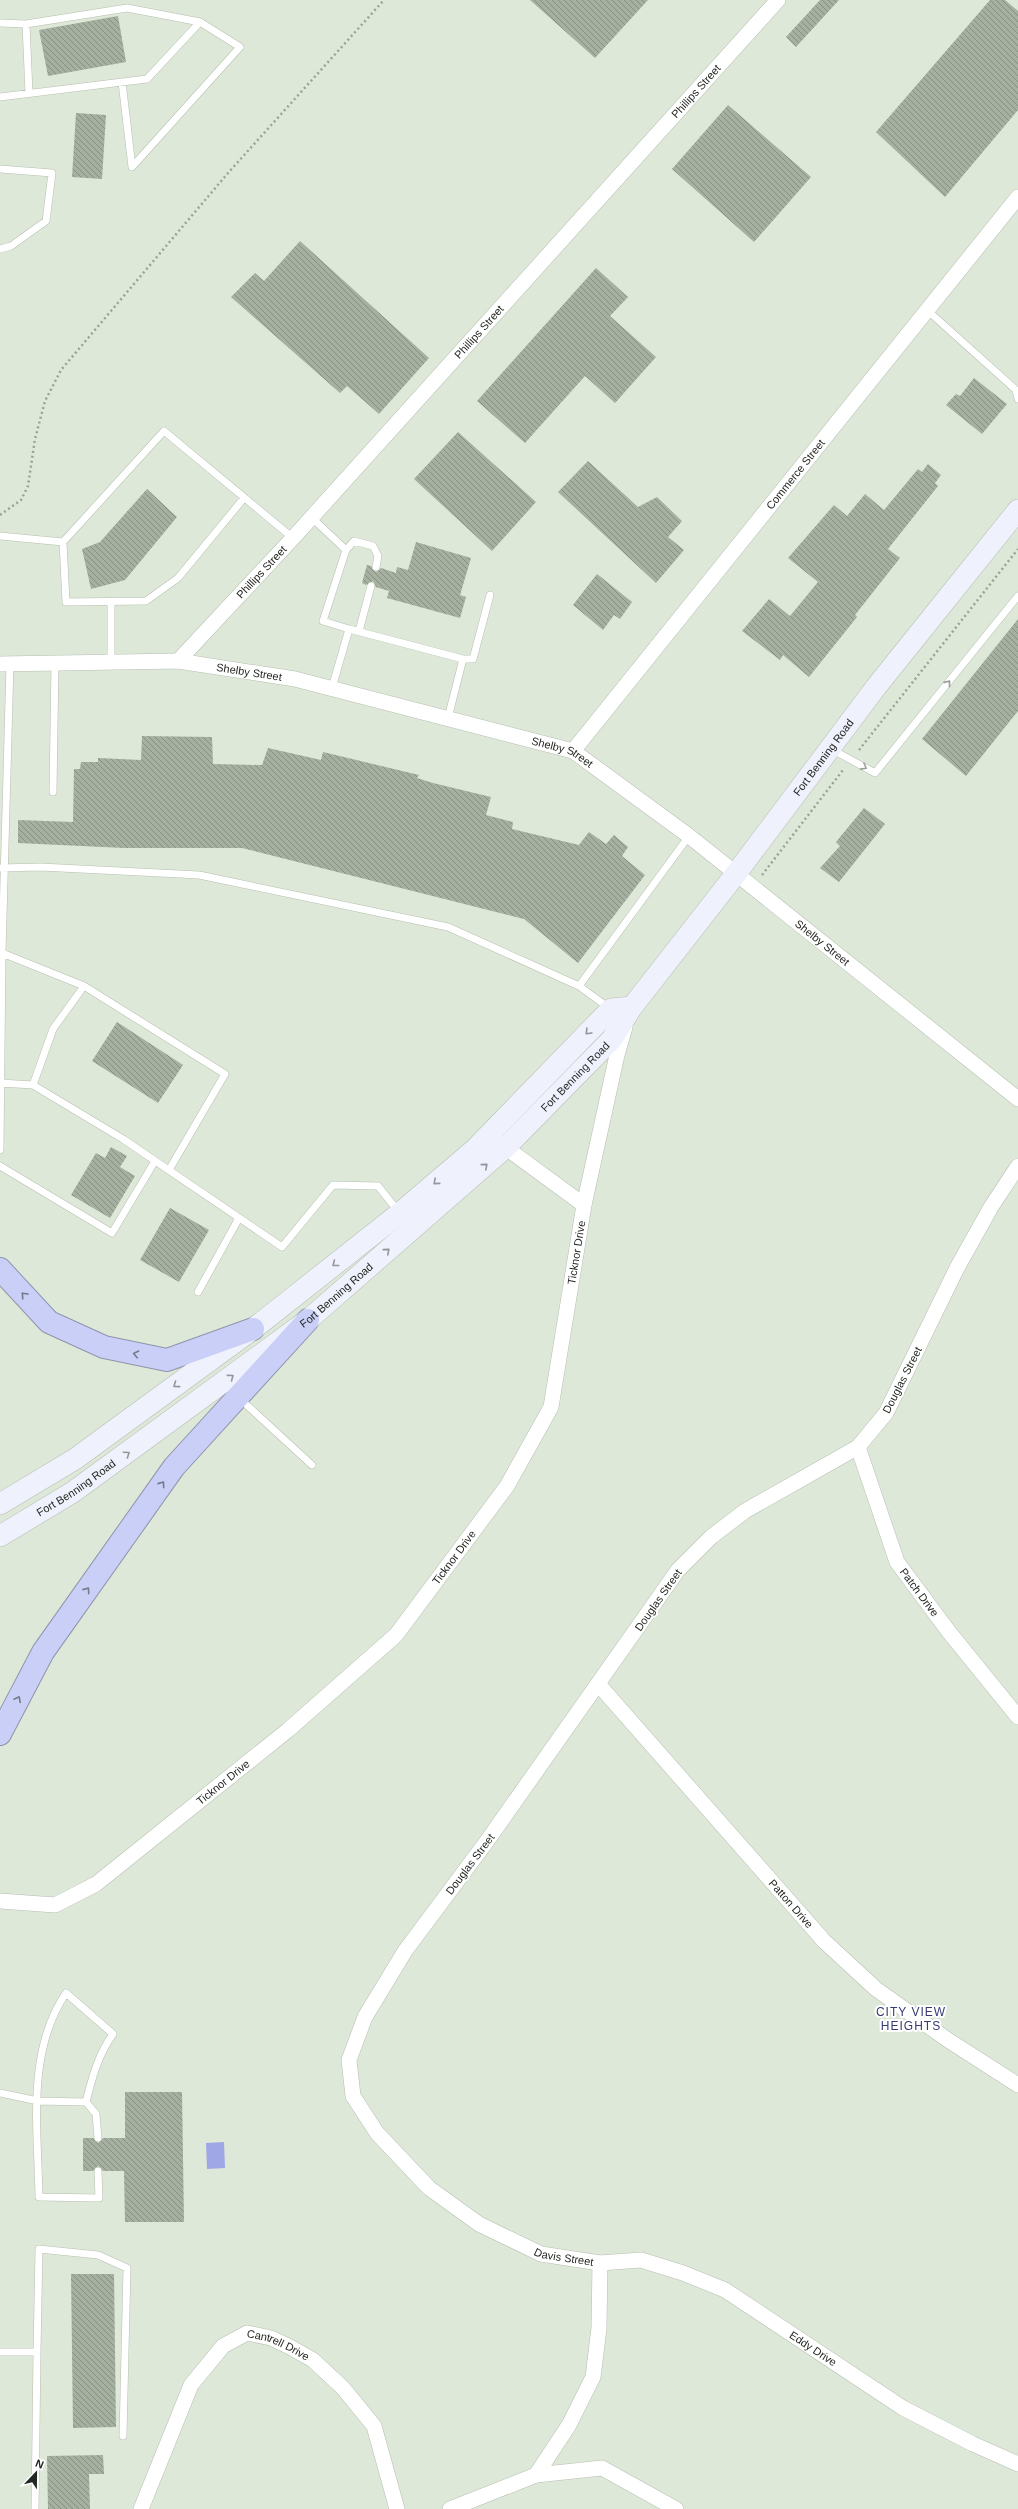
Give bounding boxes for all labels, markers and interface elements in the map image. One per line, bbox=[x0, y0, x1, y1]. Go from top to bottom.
street label: Phillips Street bbox=[669, 62, 723, 120]
street label: Phillips Street bbox=[452, 303, 506, 361]
street label: Commerce Street bbox=[764, 437, 827, 512]
street label: Phillips Street bbox=[234, 543, 289, 601]
street label: Shelby Street bbox=[216, 661, 283, 683]
one-way arrow bbox=[944, 680, 951, 687]
street label: Fort Benning Road bbox=[791, 717, 856, 798]
street label: Shelby Street bbox=[530, 735, 595, 770]
one-way arrow bbox=[859, 762, 867, 769]
street label: Shelby Street bbox=[793, 917, 852, 968]
one-way arrow bbox=[585, 1027, 593, 1035]
street label: Fort Benning Road bbox=[538, 1039, 612, 1114]
one-way arrow bbox=[480, 1163, 488, 1170]
one-way arrow bbox=[433, 1177, 441, 1185]
street label: Ticknor Drive bbox=[565, 1220, 587, 1285]
one-way arrow bbox=[382, 1249, 390, 1256]
street label: Fort Benning Road bbox=[297, 1260, 375, 1330]
one-way arrow bbox=[333, 1260, 340, 1267]
one-way arrow bbox=[22, 1292, 29, 1299]
street label: Douglas Street bbox=[880, 1345, 924, 1415]
one-way arrow bbox=[133, 1350, 139, 1358]
one-way arrow bbox=[227, 1375, 234, 1382]
one-way arrow bbox=[174, 1380, 181, 1387]
one-way arrow bbox=[123, 1451, 130, 1459]
street label: Fort Benning Road bbox=[34, 1457, 118, 1519]
one-way arrow bbox=[157, 1481, 164, 1488]
street label: Ticknor Drive bbox=[430, 1528, 478, 1587]
street label: Patch Drive bbox=[898, 1566, 941, 1619]
street label: Douglas Street bbox=[632, 1567, 684, 1633]
one-way arrow bbox=[82, 1587, 89, 1594]
one-way arrow bbox=[13, 1696, 21, 1704]
street label: Ticknor Drive bbox=[194, 1757, 252, 1807]
street label: Douglas Street bbox=[443, 1831, 497, 1897]
street label: Patton Drive bbox=[767, 1877, 816, 1930]
district label: CITY VIEW HEIGHTS bbox=[876, 2005, 946, 2033]
street label: Davis Street bbox=[532, 2246, 594, 2268]
street label: Cantrell Drive bbox=[246, 2327, 312, 2363]
street label: Eddy Drive bbox=[787, 2329, 839, 2368]
north arrow bbox=[16, 2453, 56, 2493]
text: N bbox=[34, 2457, 46, 2471]

